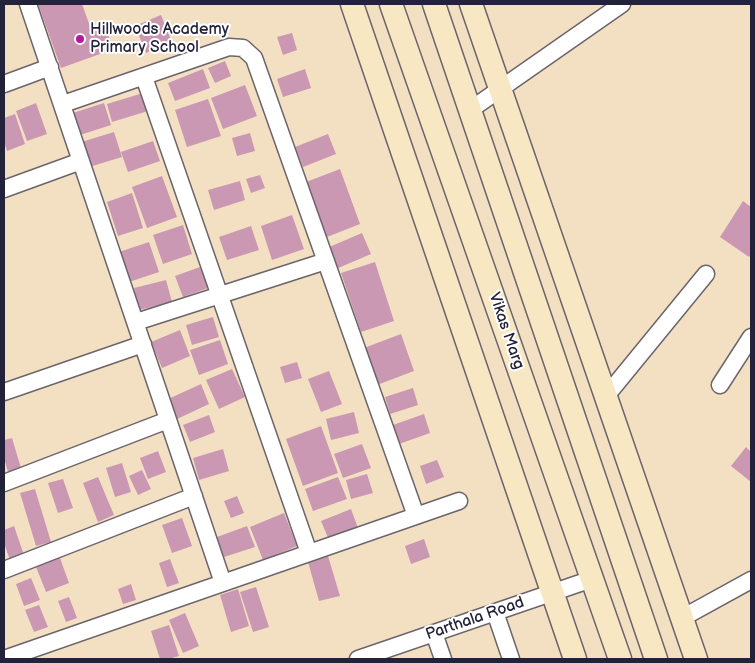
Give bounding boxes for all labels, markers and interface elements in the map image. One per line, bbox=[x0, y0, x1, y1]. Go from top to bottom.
place label: Hillwoods Academy Primary School bbox=[90, 20, 229, 58]
marker: Hillwoods Academy Primary School bbox=[74, 33, 86, 45]
street label: Vikas Marg bbox=[484, 290, 528, 372]
street label: Parthala Road bbox=[423, 593, 527, 645]

